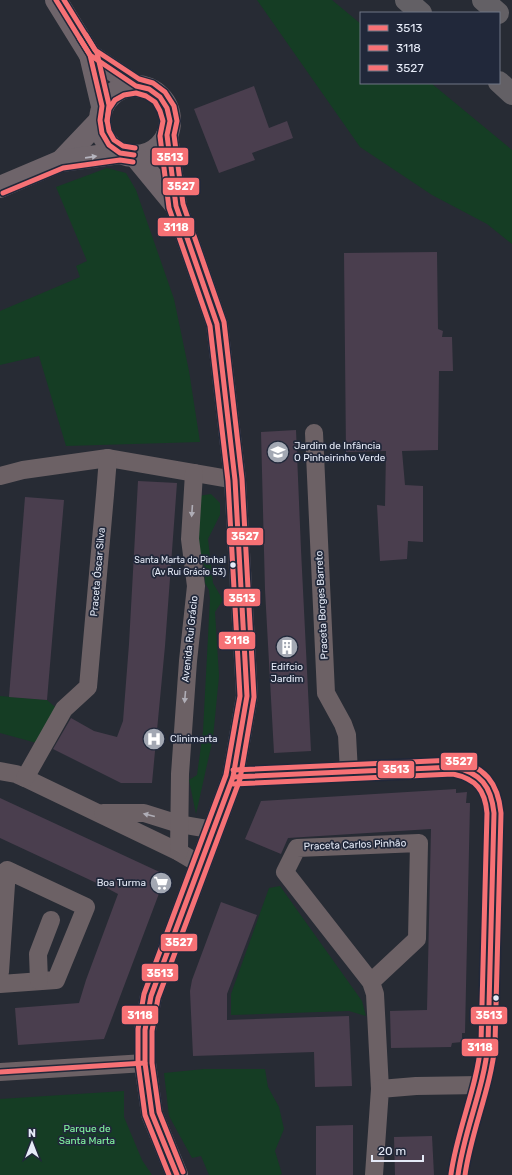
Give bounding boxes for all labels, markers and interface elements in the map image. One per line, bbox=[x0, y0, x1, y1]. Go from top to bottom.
legend bbox=[360, 12, 500, 84]
text: 3513 bbox=[396, 21, 423, 35]
text: 3118 bbox=[396, 41, 421, 55]
text: 3527 bbox=[396, 61, 424, 75]
line badge: 3513 bbox=[151, 147, 189, 166]
text: 3513 bbox=[157, 151, 184, 164]
one-way arrow bbox=[85, 154, 97, 160]
line badge: 3527 bbox=[162, 177, 200, 196]
text: 3527 bbox=[167, 180, 196, 193]
line badge: 3118 bbox=[157, 217, 195, 237]
text: 3118 bbox=[163, 221, 189, 234]
school or university icon: Jardim de Infância O Pinheirinho Verde bbox=[265, 439, 291, 465]
place label: Jardim de Infância O Pinheirinho Verde bbox=[294, 440, 386, 464]
one-way arrow bbox=[188, 505, 195, 517]
street label: Praceta Óscar Silva bbox=[88, 527, 108, 617]
line badge: 3527 bbox=[226, 527, 264, 546]
text: 3527 bbox=[231, 530, 260, 543]
street label: Praceta Borges Barreto bbox=[313, 550, 331, 660]
place label: Santa Marta do Pinhal (Av Rui Grácio 53) bbox=[134, 555, 226, 577]
marker: Santa Marta do Pinhal (Av Rui Grácio 53) bbox=[228, 560, 238, 570]
line badge: 3513 bbox=[223, 588, 261, 607]
text: 3513 bbox=[229, 592, 256, 605]
street label: Avenida Rui Grácio bbox=[179, 595, 201, 683]
line badge: 3118 bbox=[218, 631, 256, 650]
text: 3118 bbox=[224, 634, 250, 647]
building icon: Edifcio Jardim bbox=[274, 634, 300, 660]
place label: Edifcio Jardim bbox=[271, 661, 303, 685]
one-way arrow bbox=[182, 690, 188, 703]
hospital icon: Clinimarta bbox=[141, 726, 167, 752]
place label: Clinimarta bbox=[170, 733, 218, 745]
line badge: 3527 bbox=[440, 752, 478, 771]
text: 3527 bbox=[445, 755, 474, 768]
line badge: 3513 bbox=[377, 760, 415, 779]
text: 3513 bbox=[383, 763, 410, 776]
one-way arrow bbox=[142, 812, 154, 818]
street label: Praceta Carlos Pinhão bbox=[304, 837, 407, 853]
supermarket icon: Boa Turma bbox=[148, 870, 174, 896]
place label: Boa Turma bbox=[97, 877, 146, 889]
line badge: 3527 bbox=[160, 933, 198, 952]
text: 3527 bbox=[165, 936, 194, 949]
line badge: 3513 bbox=[141, 963, 179, 982]
text: 3513 bbox=[147, 967, 174, 980]
unlabelled marker bbox=[491, 993, 501, 1003]
line badge: 3118 bbox=[121, 1005, 159, 1025]
line badge: 3513 bbox=[470, 1006, 508, 1025]
text: 3118 bbox=[127, 1009, 153, 1022]
text: 3513 bbox=[476, 1009, 503, 1022]
line badge: 3118 bbox=[461, 1038, 499, 1057]
text: 3118 bbox=[467, 1041, 493, 1054]
north arrow bbox=[12, 1123, 52, 1163]
park label: Parque de Santa Marta bbox=[59, 1123, 115, 1147]
text: N bbox=[28, 1127, 36, 1140]
scale bar bbox=[372, 1137, 423, 1163]
text: 20 m bbox=[378, 1144, 406, 1158]

